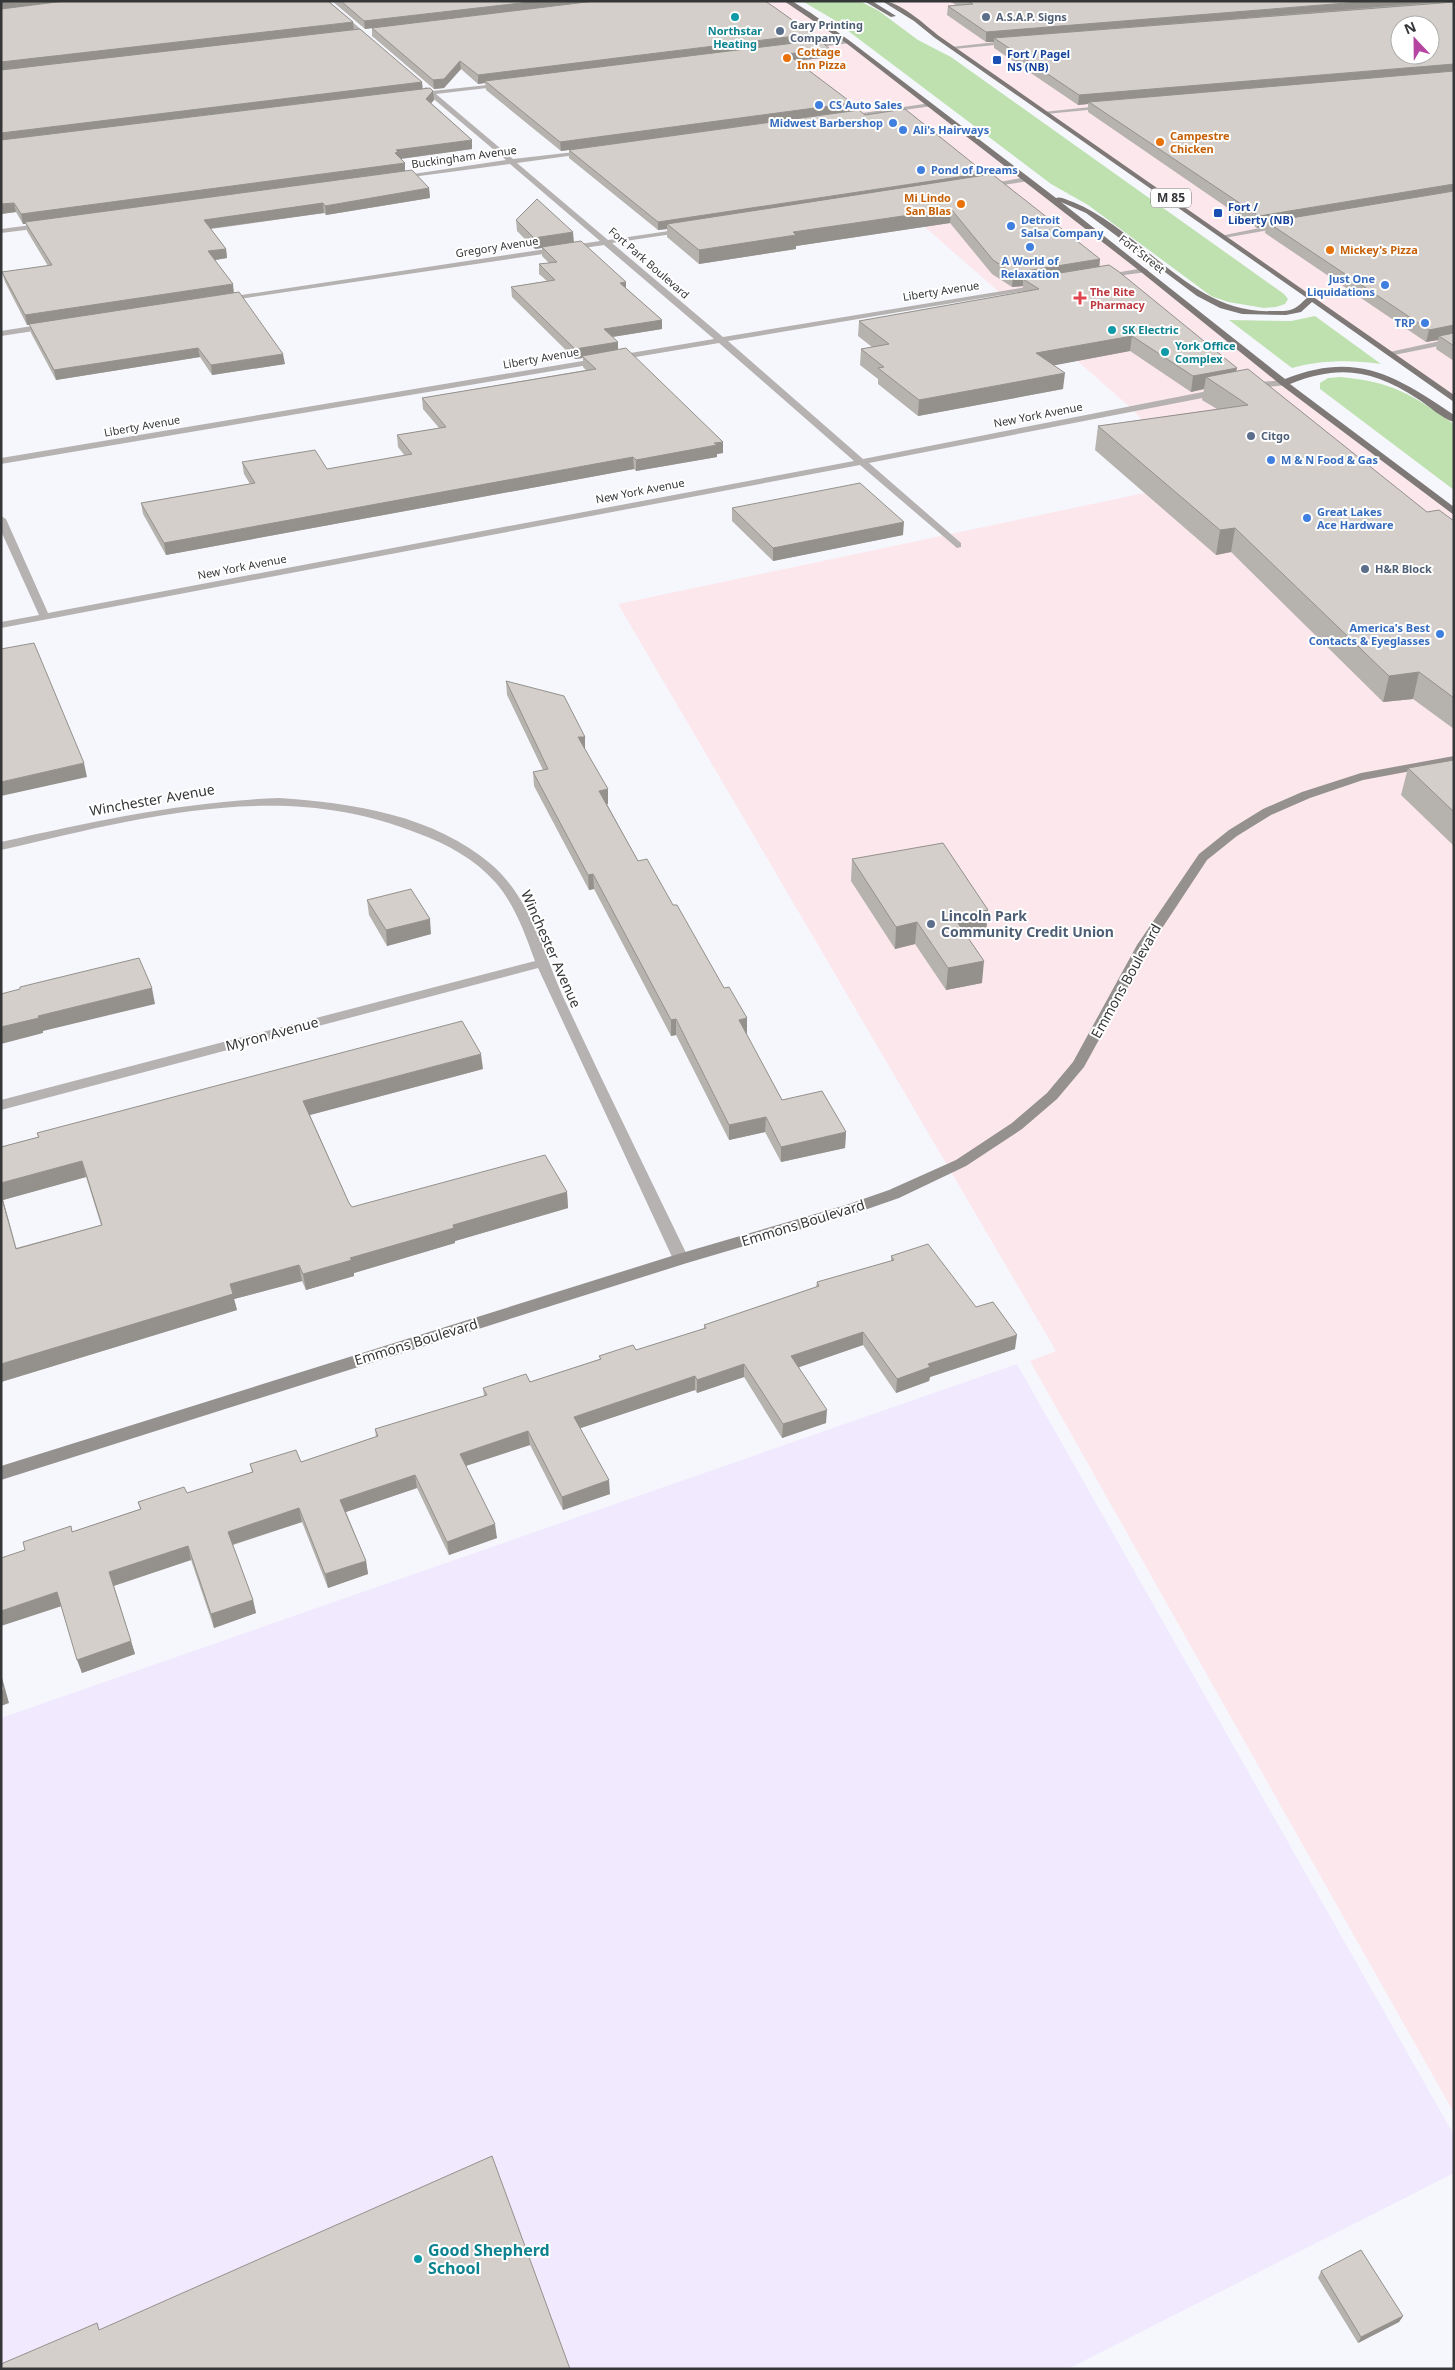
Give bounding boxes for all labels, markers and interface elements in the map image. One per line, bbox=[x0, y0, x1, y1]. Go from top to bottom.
place label: A.S.A.P. Signs bbox=[996, 9, 1067, 24]
marker: Northstar Heating bbox=[729, 11, 741, 23]
marker: A.S.A.P. Signs bbox=[980, 11, 992, 23]
north arrow bbox=[1390, 15, 1440, 65]
place label: Gary Printing Company bbox=[790, 17, 863, 45]
text: N bbox=[1401, 17, 1419, 38]
place label: Northstar Heating bbox=[708, 23, 762, 51]
marker: Gary Printing Company bbox=[774, 25, 786, 37]
place label: Cottage Inn Pizza bbox=[797, 44, 846, 72]
place label: Fort / Pagel NS (NB) bbox=[1007, 46, 1070, 74]
marker: Cottage Inn Pizza bbox=[781, 52, 793, 64]
marker: Fort / Pagel NS (NB) bbox=[991, 54, 1003, 66]
place label: CS Auto Sales bbox=[829, 97, 903, 112]
marker: CS Auto Sales bbox=[813, 99, 825, 111]
place label: Midwest Barbershop bbox=[769, 115, 883, 130]
marker: Midwest Barbershop bbox=[887, 117, 899, 129]
place label: Ali's Hairways bbox=[913, 122, 990, 137]
marker: Ali's Hairways bbox=[897, 124, 909, 136]
place label: Campestre Chicken bbox=[1170, 128, 1230, 156]
marker: Campestre Chicken bbox=[1154, 136, 1166, 148]
street label: Buckingham Avenue bbox=[410, 142, 518, 171]
place label: Pond of Dreams bbox=[931, 162, 1018, 177]
marker: Pond of Dreams bbox=[915, 164, 927, 176]
road number: M 85 bbox=[1151, 188, 1191, 208]
place label: Mi Lindo San Blas bbox=[904, 190, 951, 218]
marker: Mi Lindo San Blas bbox=[955, 198, 967, 210]
place label: Fort / Liberty (NB) bbox=[1228, 199, 1294, 227]
marker: Fort / Liberty (NB) bbox=[1212, 207, 1224, 219]
place label: Detroit Salsa Company bbox=[1021, 212, 1104, 240]
marker: Detroit Salsa Company bbox=[1005, 220, 1017, 232]
street label: Fort Park Boulevard bbox=[606, 223, 693, 302]
street label: Fort Street bbox=[1116, 231, 1168, 276]
street label: Gregory Avenue bbox=[454, 233, 539, 260]
marker: A World of Relaxation bbox=[1024, 241, 1036, 253]
place label: Mickey's Pizza bbox=[1340, 242, 1418, 257]
marker: Mickey's Pizza bbox=[1324, 244, 1336, 256]
place label: A World of Relaxation bbox=[1001, 253, 1059, 281]
place label: Just One Liquidations bbox=[1307, 271, 1375, 299]
street label: Liberty Avenue bbox=[902, 277, 980, 304]
marker: Just One Liquidations bbox=[1379, 279, 1391, 291]
place label: The Rite Pharmacy bbox=[1090, 284, 1145, 312]
marker: The Rite Pharmacy bbox=[1074, 292, 1086, 304]
place label: TRP bbox=[1395, 315, 1415, 330]
marker: TRP bbox=[1419, 317, 1431, 329]
place label: SK Electric bbox=[1122, 322, 1179, 337]
marker: SK Electric bbox=[1106, 324, 1118, 336]
place label: York Office Complex bbox=[1175, 338, 1236, 366]
street label: Liberty Avenue bbox=[502, 343, 580, 372]
marker: York Office Complex bbox=[1159, 346, 1171, 358]
street label: New York Avenue bbox=[992, 399, 1084, 430]
street label: Liberty Avenue bbox=[103, 411, 181, 440]
place label: Citgo bbox=[1261, 428, 1290, 443]
marker: Citgo bbox=[1245, 430, 1257, 442]
place label: M & N Food & Gas bbox=[1281, 452, 1378, 467]
marker: M & N Food & Gas bbox=[1265, 454, 1277, 466]
street label: New York Avenue bbox=[594, 475, 686, 506]
place label: Great Lakes Ace Hardware bbox=[1317, 504, 1394, 532]
marker: Great Lakes Ace Hardware bbox=[1301, 512, 1313, 524]
street label: New York Avenue bbox=[196, 551, 288, 582]
place label: H&R Block bbox=[1375, 561, 1432, 576]
marker: H&R Block bbox=[1359, 563, 1371, 575]
place label: America's Best Contacts & Eyeglasses bbox=[1309, 620, 1430, 648]
marker: America's Best Contacts & Eyeglasses bbox=[1434, 628, 1446, 640]
street label: Winchester Avenue bbox=[88, 779, 216, 820]
street label: Winchester Avenue bbox=[517, 887, 586, 1011]
place label: Lincoln Park Community Credit Union bbox=[941, 906, 1114, 941]
marker: Lincoln Park Community Credit Union bbox=[925, 918, 937, 930]
street label: Emmons Boulevard bbox=[1086, 920, 1165, 1041]
street label: Myron Avenue bbox=[223, 1012, 320, 1055]
street label: Emmons Boulevard bbox=[739, 1195, 867, 1250]
street label: Emmons Boulevard bbox=[352, 1314, 480, 1369]
place label: Good Shepherd School bbox=[428, 2239, 550, 2279]
marker: Good Shepherd School bbox=[412, 2253, 424, 2265]

